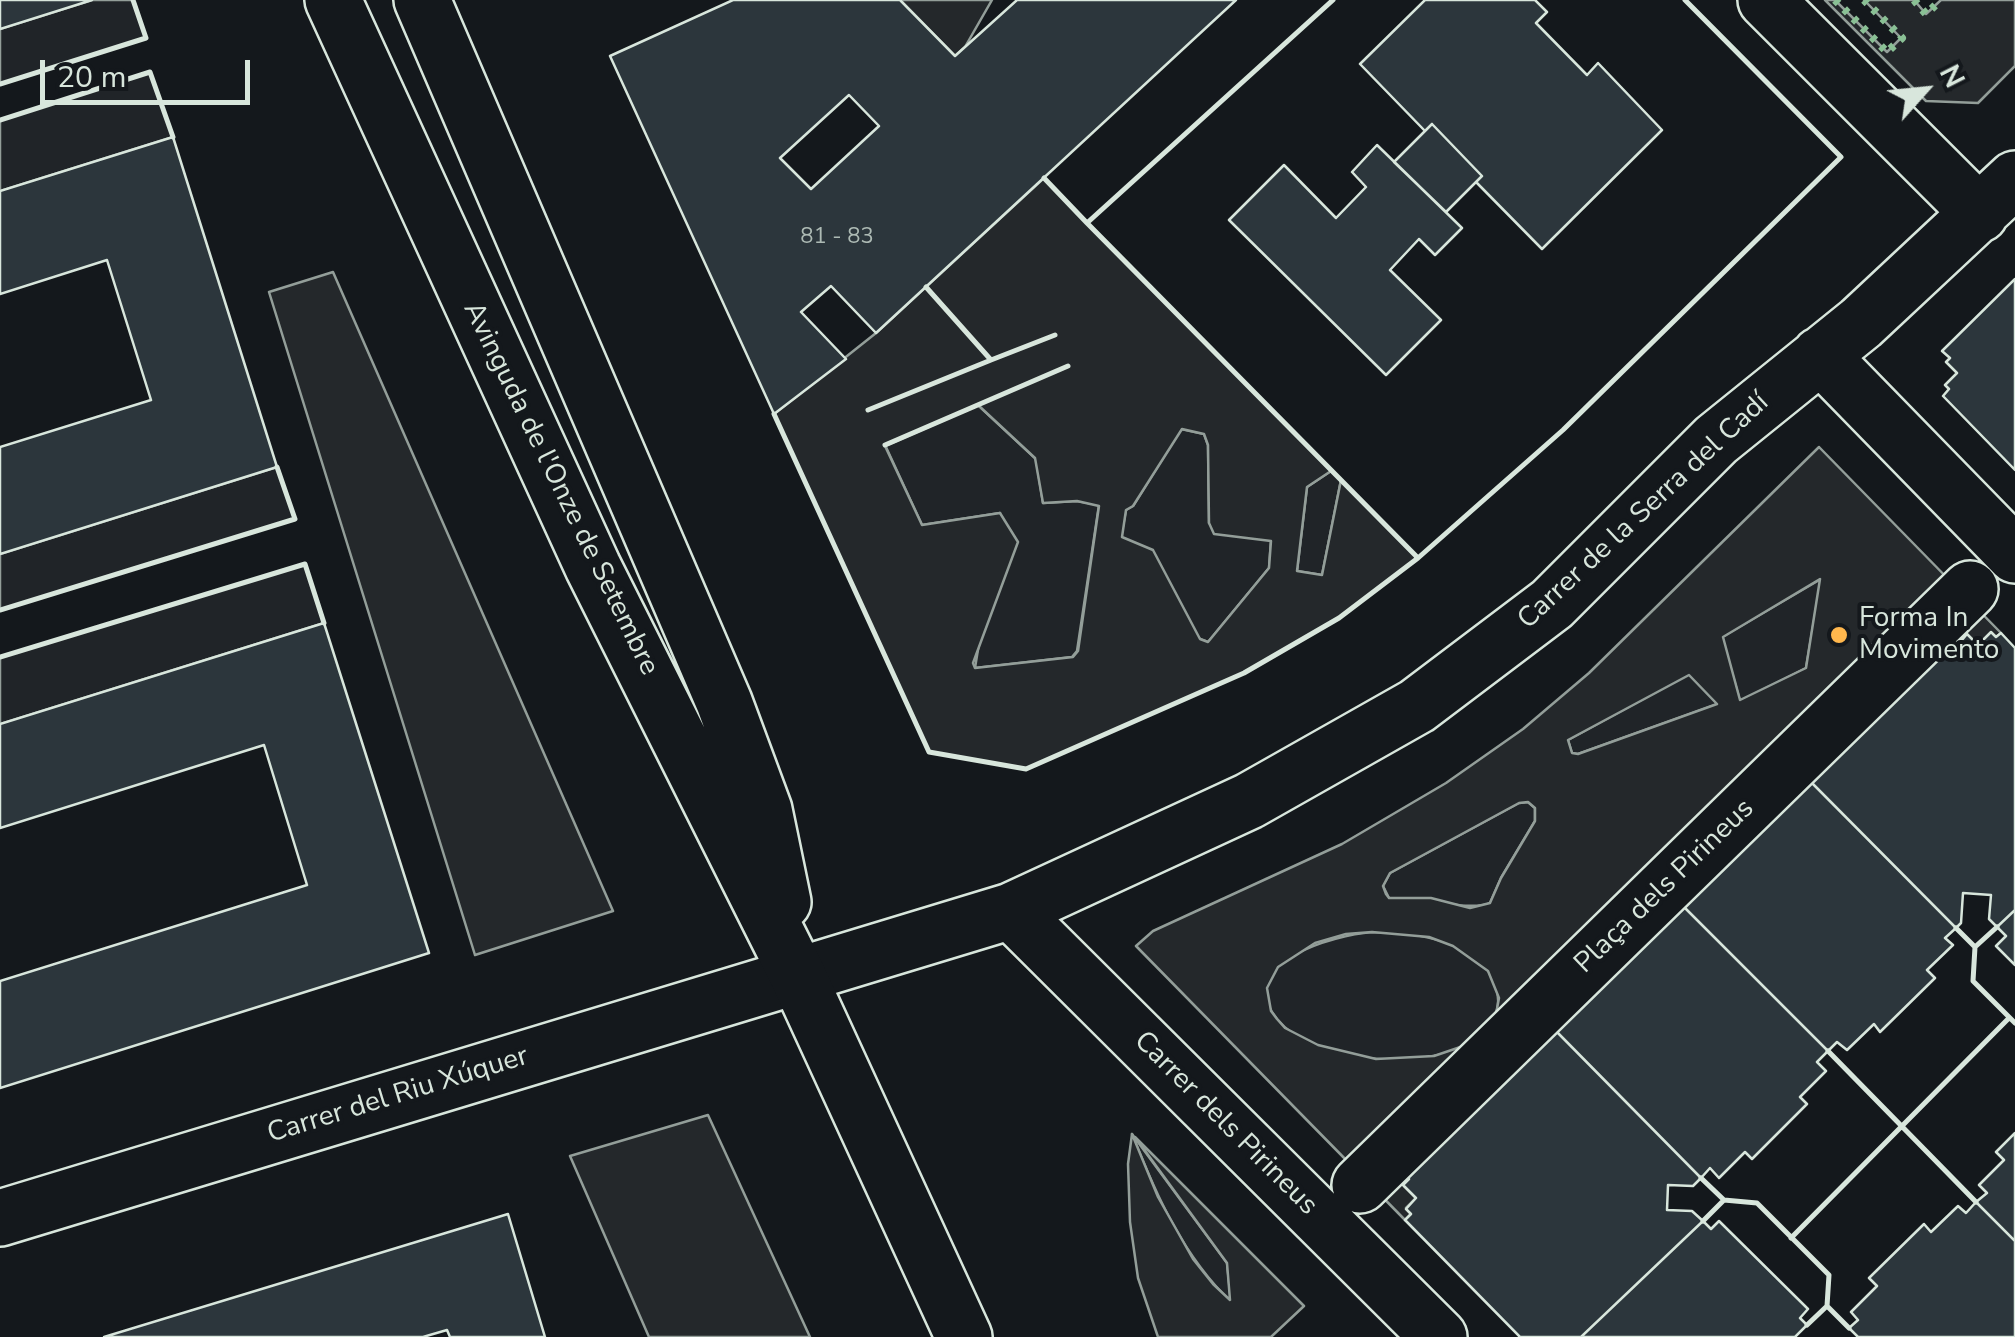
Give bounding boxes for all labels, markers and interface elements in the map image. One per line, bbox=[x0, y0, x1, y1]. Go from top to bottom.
scale bar bbox=[45, 40, 255, 102]
north arrow bbox=[1875, 40, 1975, 140]
text: 20 m bbox=[57, 57, 126, 98]
text: N bbox=[1930, 58, 1973, 94]
house number: 81 - 83 bbox=[800, 225, 874, 251]
street label: Avinguda de l'Onze de Setembre bbox=[455, 297, 665, 681]
street label: Carrer de la Serra del Cadí bbox=[1512, 387, 1776, 637]
place label: Forma In Movimento bbox=[1859, 602, 1999, 668]
marker: Forma In Movimento bbox=[1828, 624, 1850, 646]
street label: Plaça dels Pirineus bbox=[1568, 793, 1762, 981]
street label: Carrer dels Pirineus bbox=[1126, 1025, 1324, 1223]
street label: Carrer del Riu Xúquer bbox=[264, 1040, 532, 1152]

